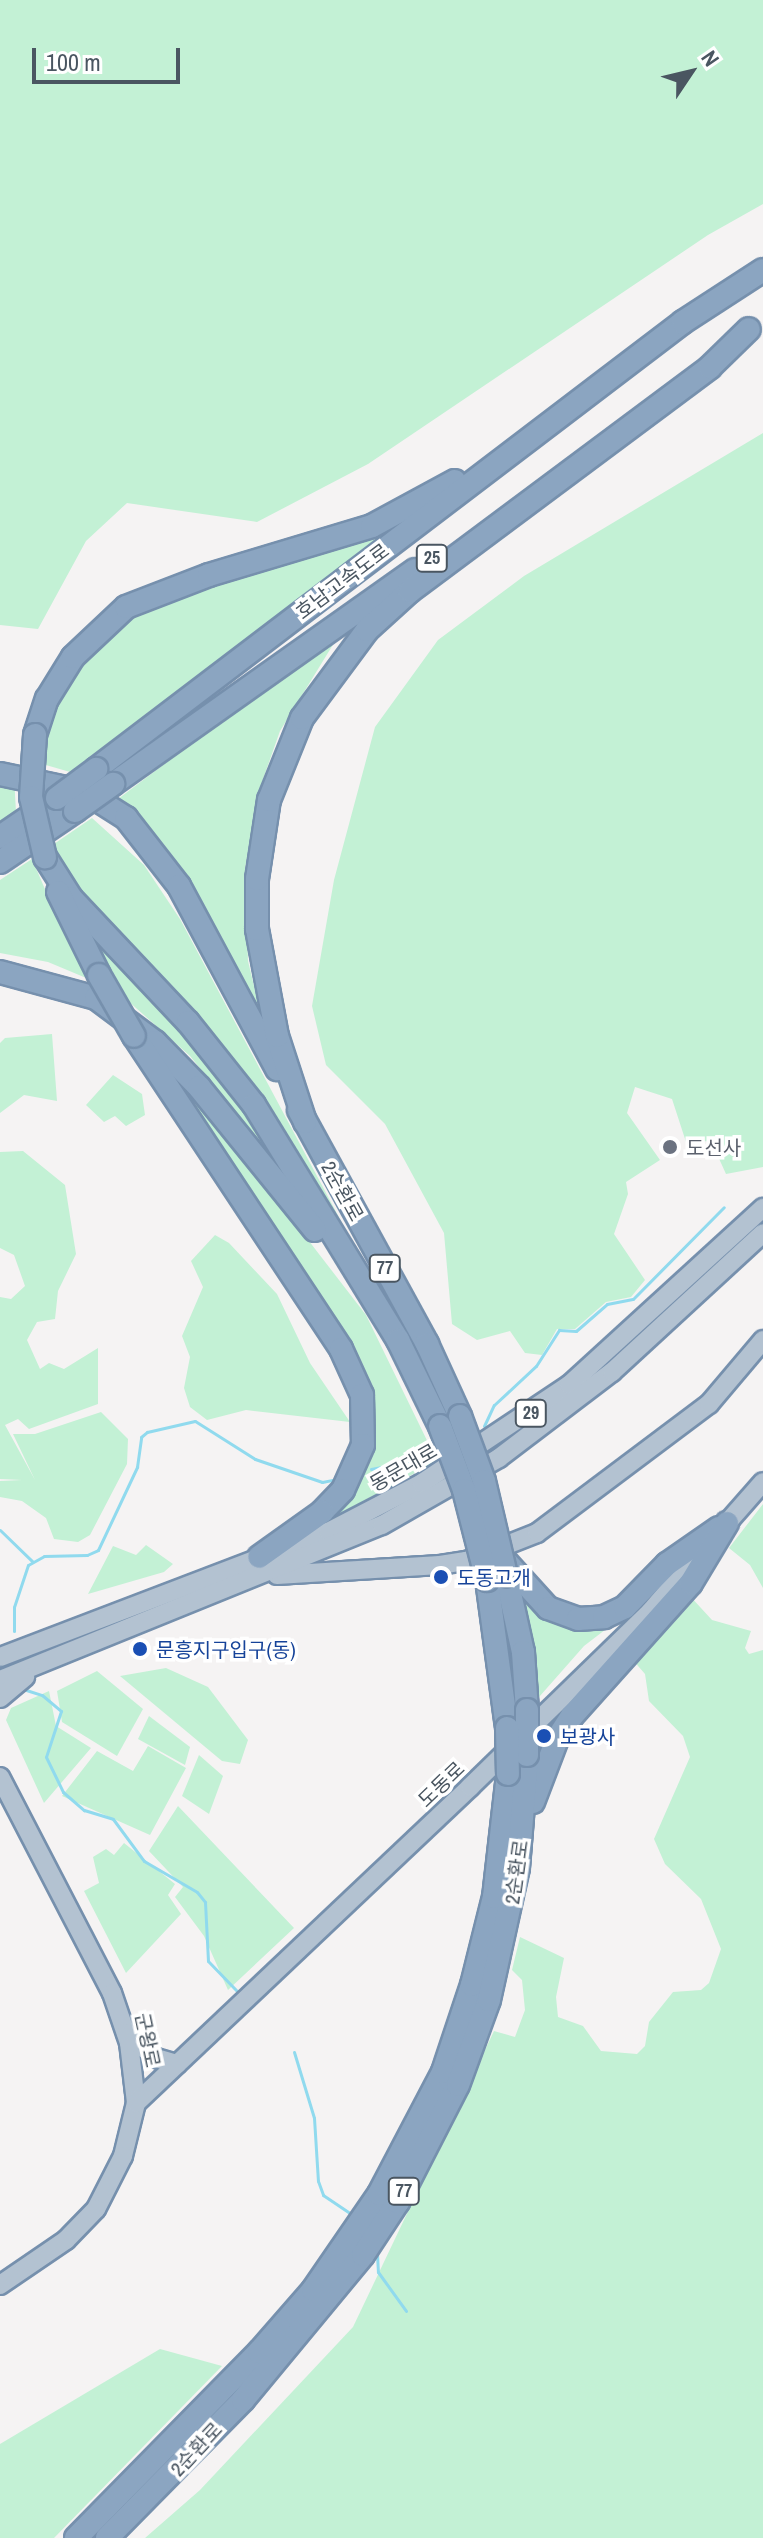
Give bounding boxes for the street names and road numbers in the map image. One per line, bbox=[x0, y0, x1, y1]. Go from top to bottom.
street label: 호남고속도로 bbox=[291, 538, 393, 624]
road number: 25 bbox=[414, 544, 450, 572]
street label: 2순환로 bbox=[317, 1157, 369, 1225]
road number: 77 bbox=[367, 1254, 403, 1282]
road number: 29 bbox=[513, 1399, 549, 1427]
street label: 동문대로 bbox=[365, 1438, 441, 1496]
street label: 도동로 bbox=[413, 1756, 469, 1812]
street label: 2순환로 bbox=[500, 1838, 532, 1906]
street label: 군왕로 bbox=[131, 2011, 165, 2069]
road number: 77 bbox=[386, 2177, 422, 2205]
street label: 2순환로 bbox=[165, 2417, 227, 2481]

